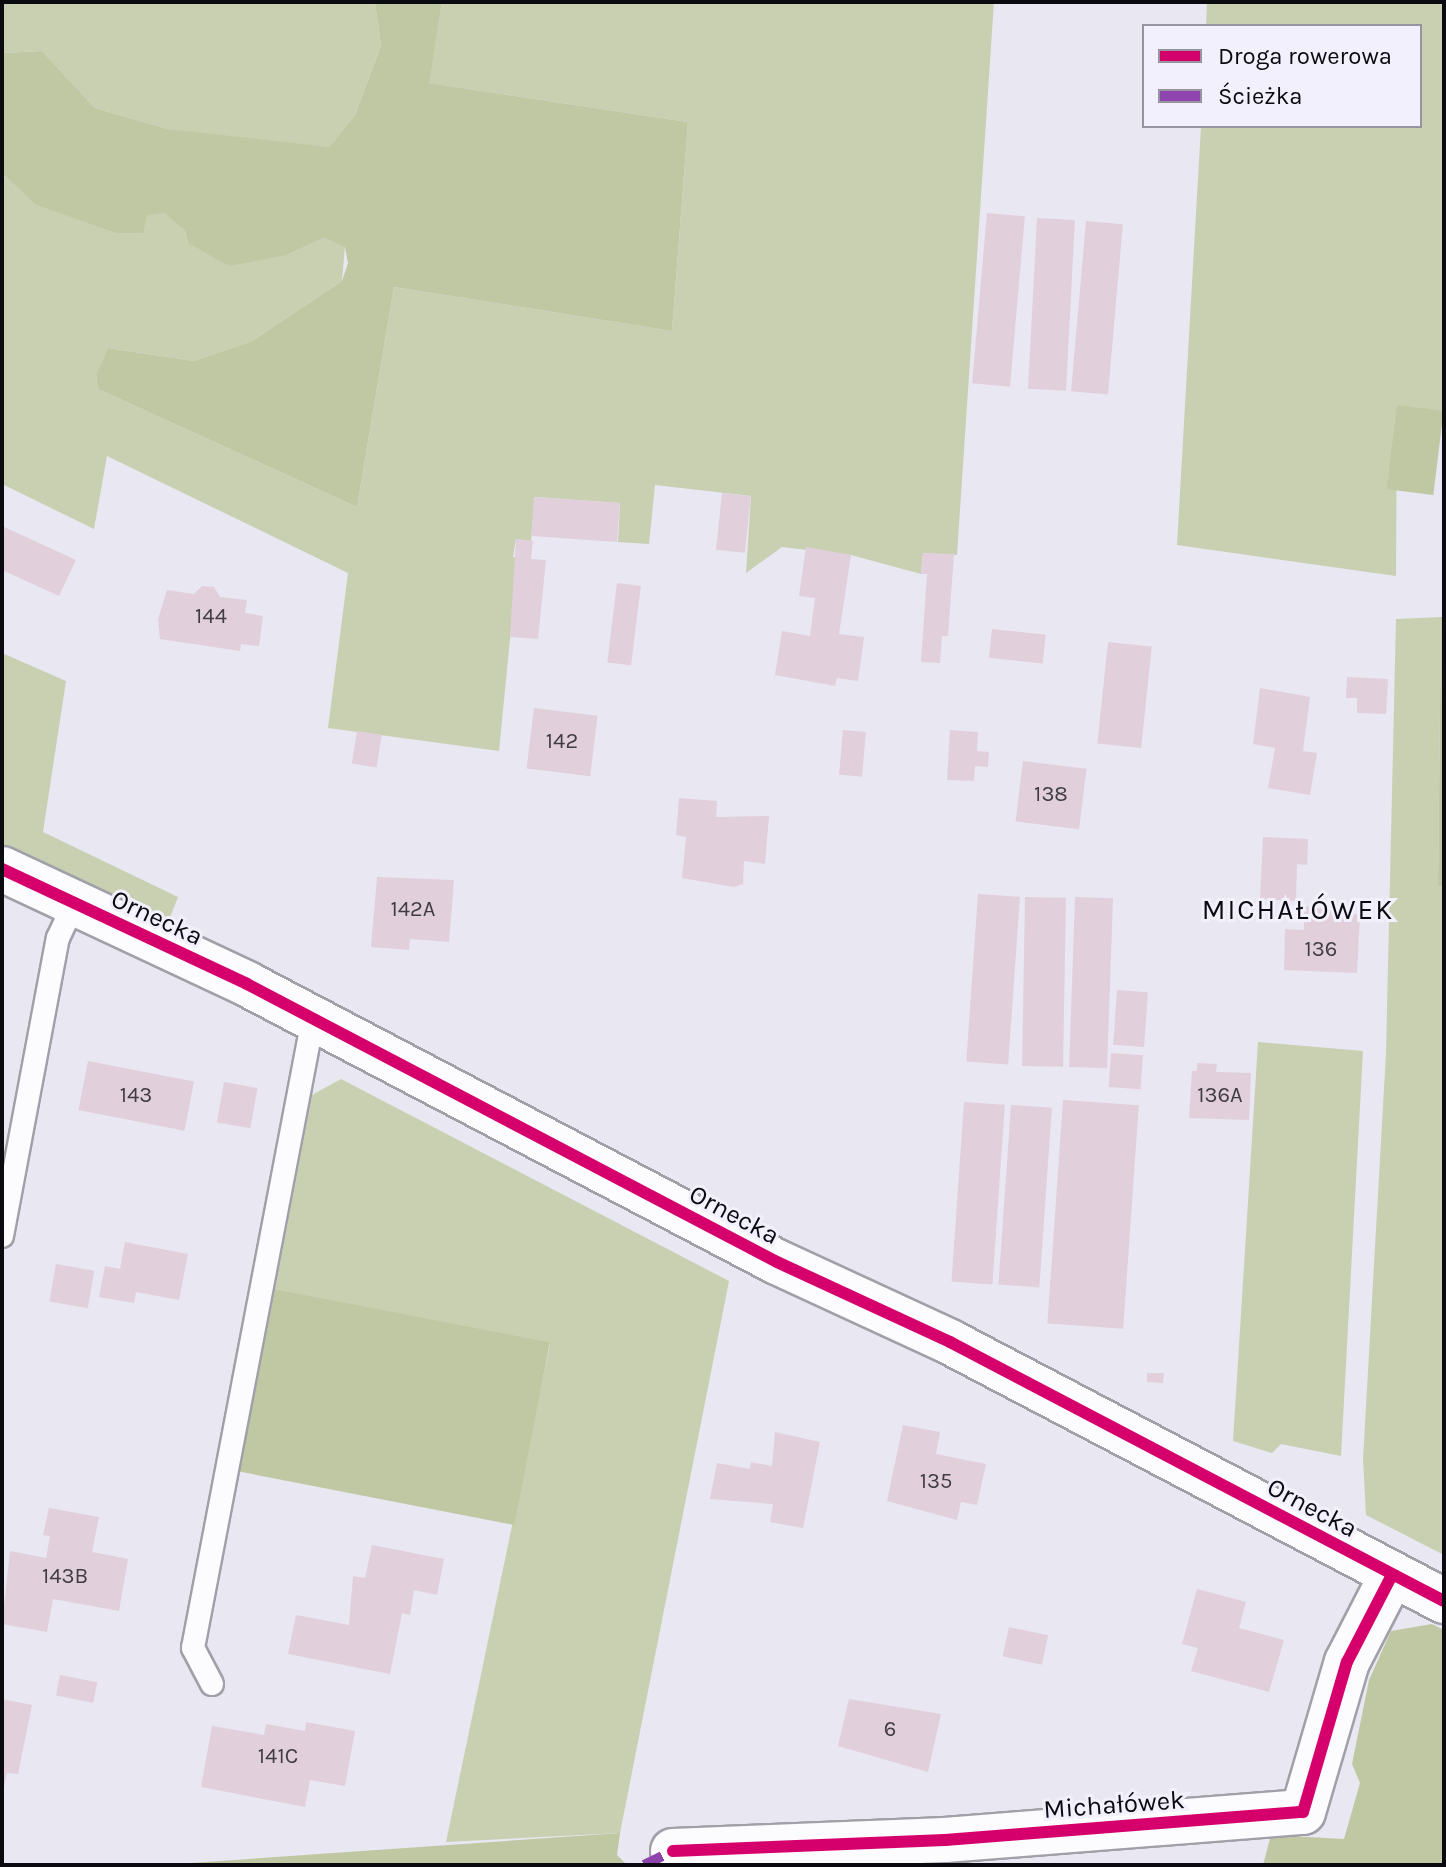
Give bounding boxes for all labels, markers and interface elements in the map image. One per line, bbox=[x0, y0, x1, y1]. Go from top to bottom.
legend bbox=[1142, 24, 1422, 128]
text: Droga rowerowa bbox=[1218, 42, 1392, 70]
text: Ścieżka bbox=[1218, 82, 1303, 110]
house number: 144 bbox=[195, 604, 227, 630]
house number: 142 bbox=[546, 729, 578, 755]
house number: 138 bbox=[1034, 782, 1068, 808]
street label: Ornecka bbox=[106, 883, 208, 953]
district label: MICHAŁÓWEK bbox=[1202, 893, 1394, 927]
house number: 142A bbox=[391, 897, 435, 923]
house number: 136 bbox=[1305, 937, 1337, 963]
house number: 143 bbox=[120, 1083, 152, 1109]
house number: 136A bbox=[1197, 1083, 1243, 1109]
street label: Ornecka bbox=[684, 1178, 784, 1252]
house number: 135 bbox=[920, 1469, 952, 1495]
street label: Ornecka bbox=[1262, 1471, 1362, 1545]
house number: 143B bbox=[42, 1564, 88, 1590]
house number: 6 bbox=[884, 1717, 896, 1743]
house number: 141C bbox=[258, 1744, 298, 1770]
street label: Michałówek bbox=[1042, 1785, 1186, 1825]

